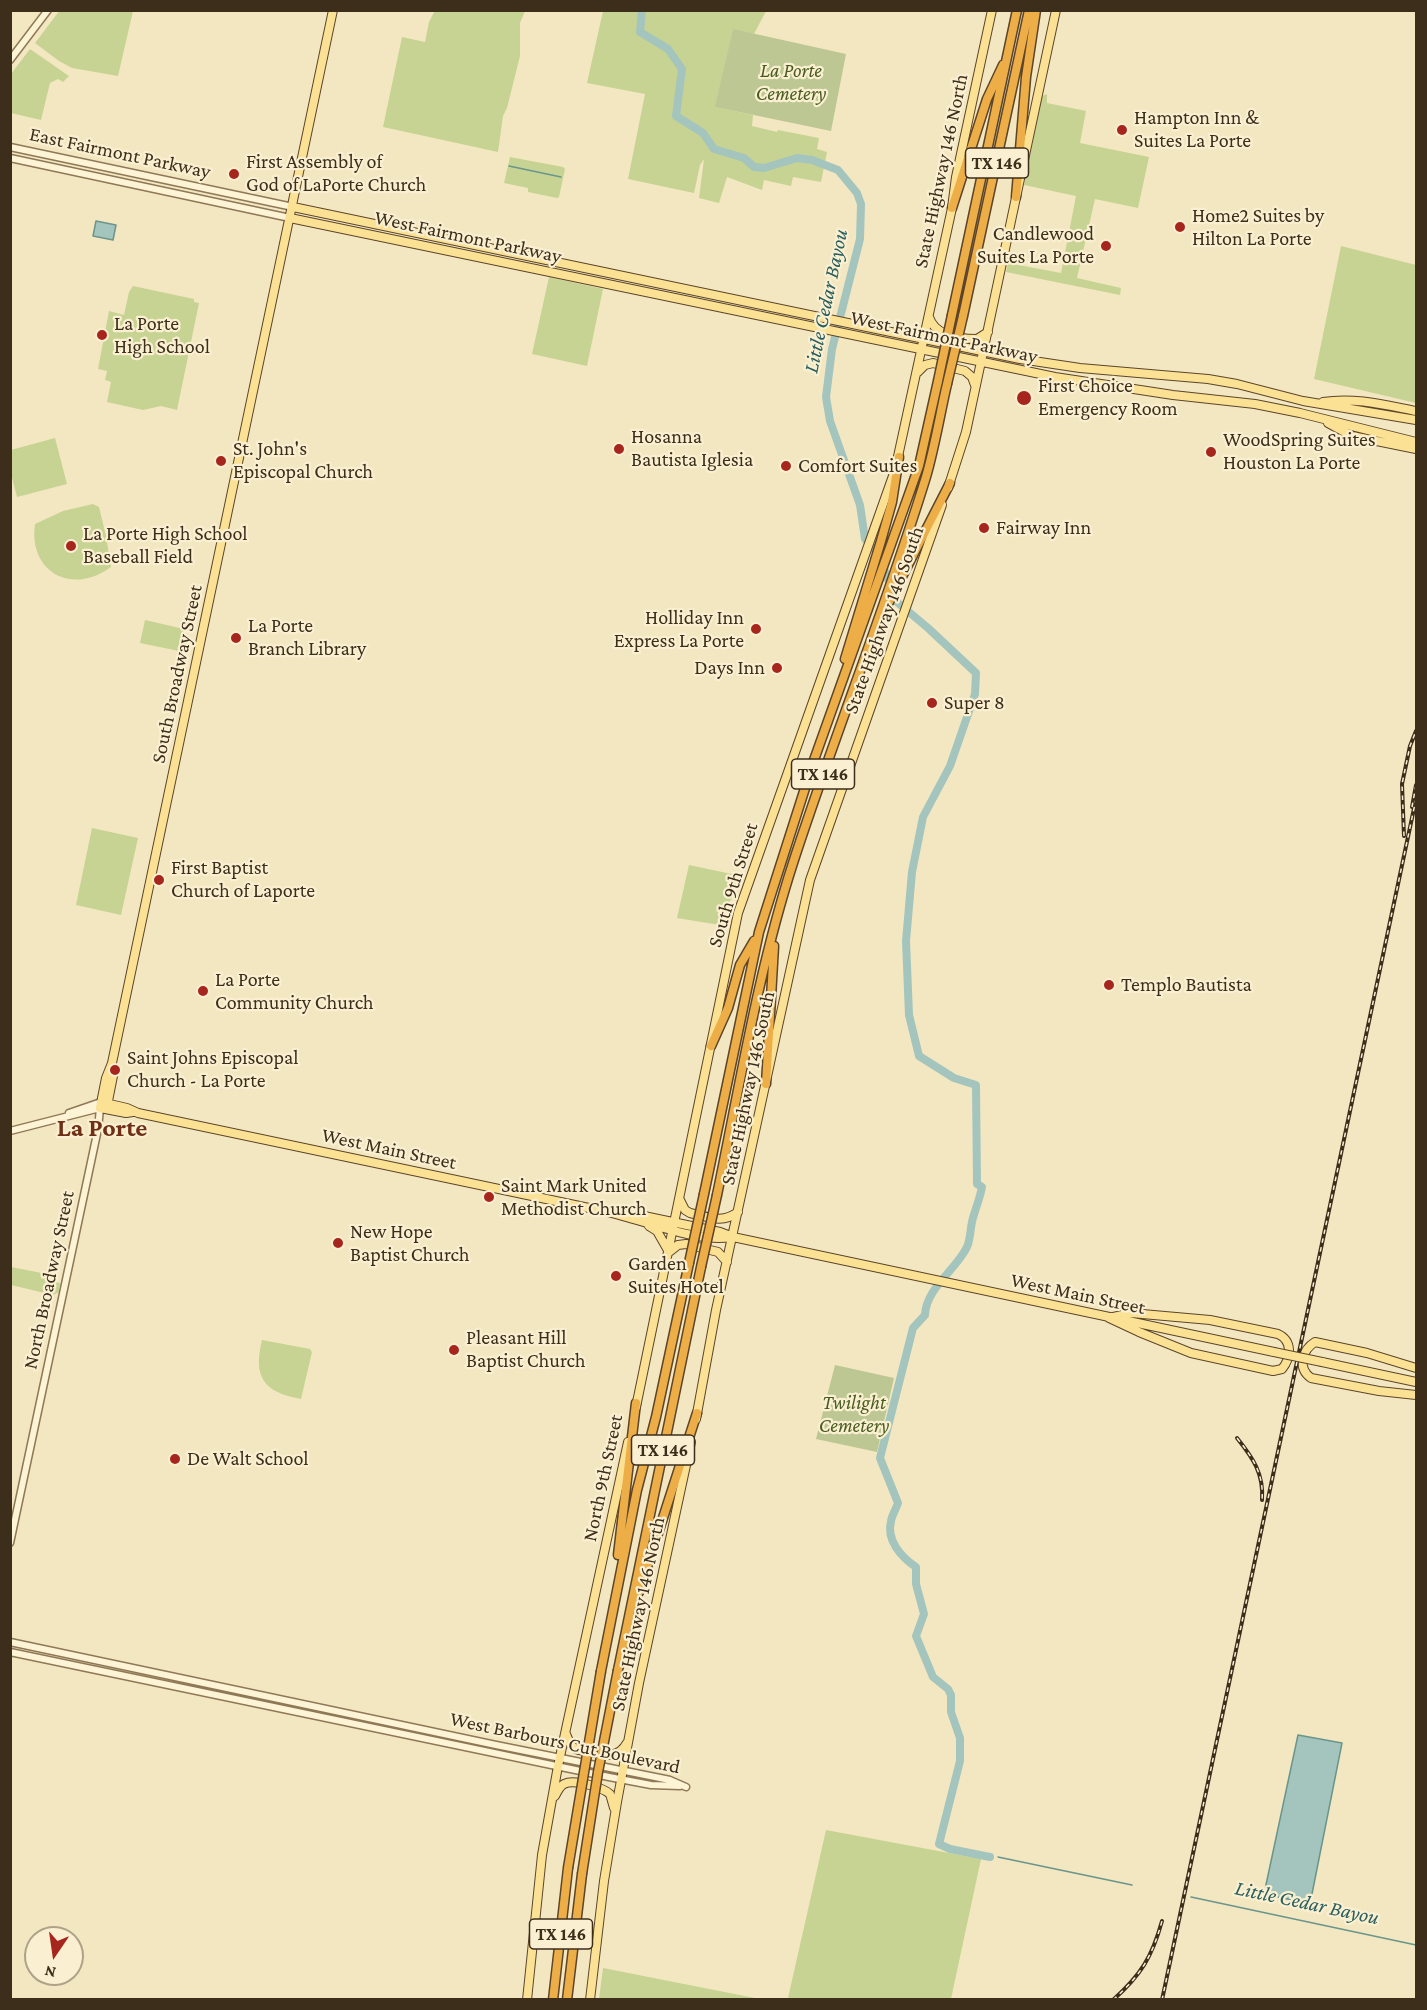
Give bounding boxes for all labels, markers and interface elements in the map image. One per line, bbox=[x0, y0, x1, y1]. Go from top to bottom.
park label: La Porte Cemetery bbox=[756, 59, 826, 106]
street label: State Highway 146 North bbox=[909, 72, 973, 270]
place label: Hampton Inn & Suites La Porte bbox=[1134, 106, 1259, 153]
street label: East Fairmont Parkway bbox=[27, 122, 213, 184]
marker: Hampton Inn & Suites La Porte bbox=[1115, 123, 1129, 137]
road number: TX 146 bbox=[966, 148, 1028, 178]
place label: First Assembly of God of LaPorte Church bbox=[246, 150, 426, 197]
marker: First Assembly of God of LaPorte Church bbox=[227, 167, 241, 181]
place label: Home2 Suites by Hilton La Porte bbox=[1192, 204, 1324, 251]
street label: West Fairmont Parkway bbox=[372, 205, 564, 269]
marker: Home2 Suites by Hilton La Porte bbox=[1173, 220, 1187, 234]
place label: Candlewood Suites La Porte bbox=[977, 222, 1094, 269]
water label: Little Cedar Bayou bbox=[798, 227, 854, 375]
marker: Candlewood Suites La Porte bbox=[1099, 239, 1113, 253]
street label: West Fairmont Parkway bbox=[848, 305, 1040, 369]
place label: La Porte High School bbox=[114, 312, 210, 359]
marker: La Porte High School bbox=[95, 328, 109, 342]
place label: First Choice Emergency Room bbox=[1038, 374, 1178, 421]
marker: First Choice Emergency Room bbox=[1015, 389, 1033, 407]
place label: Hosanna Bautista Iglesia bbox=[631, 425, 753, 472]
place label: WoodSpring Suites Houston La Porte bbox=[1223, 428, 1376, 475]
place label: St. John's Episcopal Church bbox=[233, 437, 373, 484]
marker: Hosanna Bautista Iglesia bbox=[612, 442, 626, 456]
marker: WoodSpring Suites Houston La Porte bbox=[1204, 445, 1218, 459]
marker: St. John's Episcopal Church bbox=[214, 454, 228, 468]
place label: Comfort Suites bbox=[798, 454, 917, 478]
marker: Comfort Suites bbox=[779, 459, 793, 473]
place label: Fairway Inn bbox=[996, 516, 1091, 540]
marker: Fairway Inn bbox=[977, 521, 991, 535]
place label: La Porte High School Baseball Field bbox=[83, 522, 248, 569]
street label: State Highway 146 South bbox=[839, 523, 929, 717]
marker: La Porte High School Baseball Field bbox=[64, 539, 78, 553]
street label: South Broadway Street bbox=[146, 583, 208, 765]
place label: Holliday Inn Express La Porte bbox=[614, 606, 744, 653]
place label: La Porte Branch Library bbox=[248, 614, 366, 661]
marker: Holliday Inn Express La Porte bbox=[749, 622, 763, 636]
marker: La Porte Branch Library bbox=[229, 631, 243, 645]
place label: Days Inn bbox=[694, 656, 765, 680]
marker: Days Inn bbox=[770, 661, 784, 675]
place label: Super 8 bbox=[944, 691, 1005, 715]
marker: Super 8 bbox=[925, 696, 939, 710]
road number: TX 146 bbox=[792, 759, 854, 789]
street label: South 9th Street bbox=[703, 820, 763, 950]
place label: First Baptist Church of Laporte bbox=[171, 856, 315, 903]
marker: First Baptist Church of Laporte bbox=[152, 873, 166, 887]
place label: La Porte Community Church bbox=[215, 968, 374, 1015]
place label: Templo Bautista bbox=[1121, 973, 1252, 997]
marker: Templo Bautista bbox=[1102, 978, 1116, 992]
marker: La Porte Community Church bbox=[196, 984, 210, 998]
street label: State Highway 146 South bbox=[716, 989, 780, 1187]
place label: Saint Johns Episcopal Church - La Porte bbox=[127, 1046, 298, 1093]
marker: Saint Johns Episcopal Church - La Porte bbox=[108, 1063, 122, 1077]
district label: La Porte bbox=[57, 1112, 147, 1144]
street label: West Main Street bbox=[320, 1123, 458, 1175]
place label: Saint Mark United Methodist Church bbox=[501, 1174, 647, 1221]
street label: North Broadway Street bbox=[18, 1188, 80, 1372]
marker: Saint Mark United Methodist Church bbox=[482, 1190, 496, 1204]
place label: New Hope Baptist Church bbox=[350, 1220, 470, 1267]
marker: New Hope Baptist Church bbox=[331, 1236, 345, 1250]
place label: Garden Suites Hotel bbox=[628, 1252, 724, 1299]
street label: West Main Street bbox=[1009, 1268, 1147, 1320]
marker: Garden Suites Hotel bbox=[609, 1269, 623, 1283]
place label: Pleasant Hill Baptist Church bbox=[466, 1326, 586, 1373]
marker: Pleasant Hill Baptist Church bbox=[447, 1343, 461, 1357]
park label: Twilight Cemetery bbox=[819, 1391, 889, 1438]
street label: North 9th Street bbox=[578, 1412, 628, 1544]
road number: TX 146 bbox=[632, 1435, 694, 1465]
place label: De Walt School bbox=[187, 1447, 309, 1471]
marker: De Walt School bbox=[168, 1452, 182, 1466]
street label: State Highway 146 North bbox=[606, 1515, 670, 1713]
street label: West Barbours Cut Boulevard bbox=[448, 1707, 682, 1779]
water label: Little Cedar Bayou bbox=[1233, 1875, 1381, 1931]
road number: TX 146 bbox=[530, 1919, 592, 1949]
north arrow bbox=[24, 1926, 84, 1986]
text: N bbox=[43, 1963, 58, 1982]

